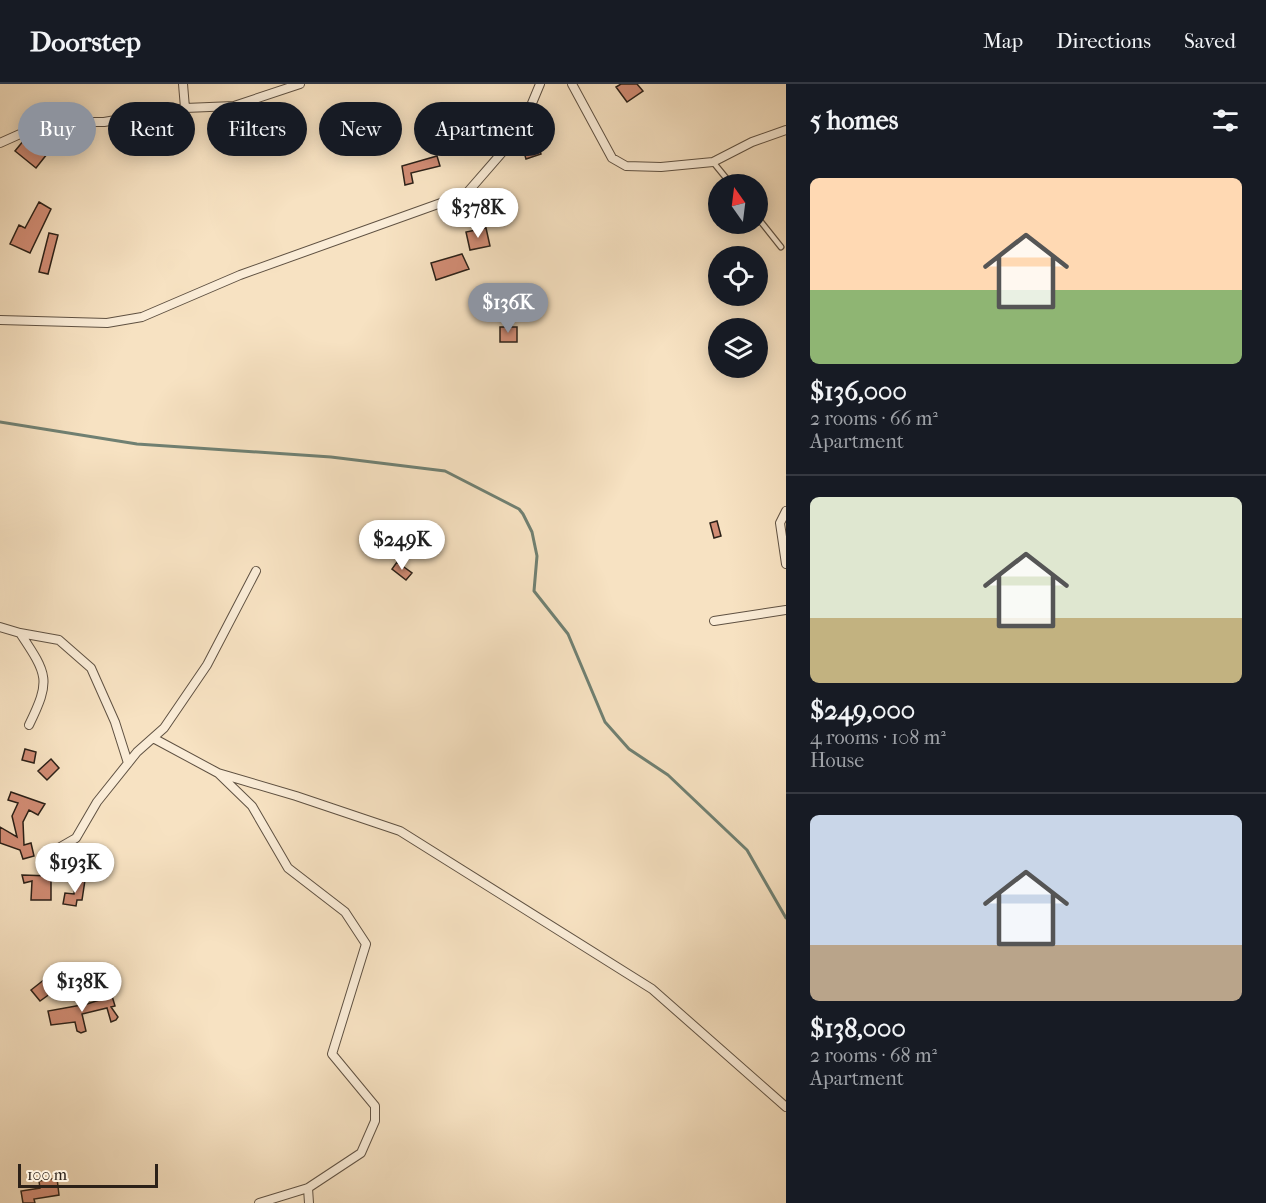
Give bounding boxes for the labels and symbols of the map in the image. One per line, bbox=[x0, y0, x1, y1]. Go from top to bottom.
north arrow bbox=[708, 174, 768, 234]
pin: $378K bbox=[436, 188, 520, 239]
pin: $136K bbox=[466, 283, 550, 334]
pin: $249K bbox=[360, 520, 444, 571]
pin: $193K bbox=[33, 843, 117, 894]
pin: $138K bbox=[40, 962, 124, 1013]
scale bar bbox=[18, 1161, 158, 1188]

